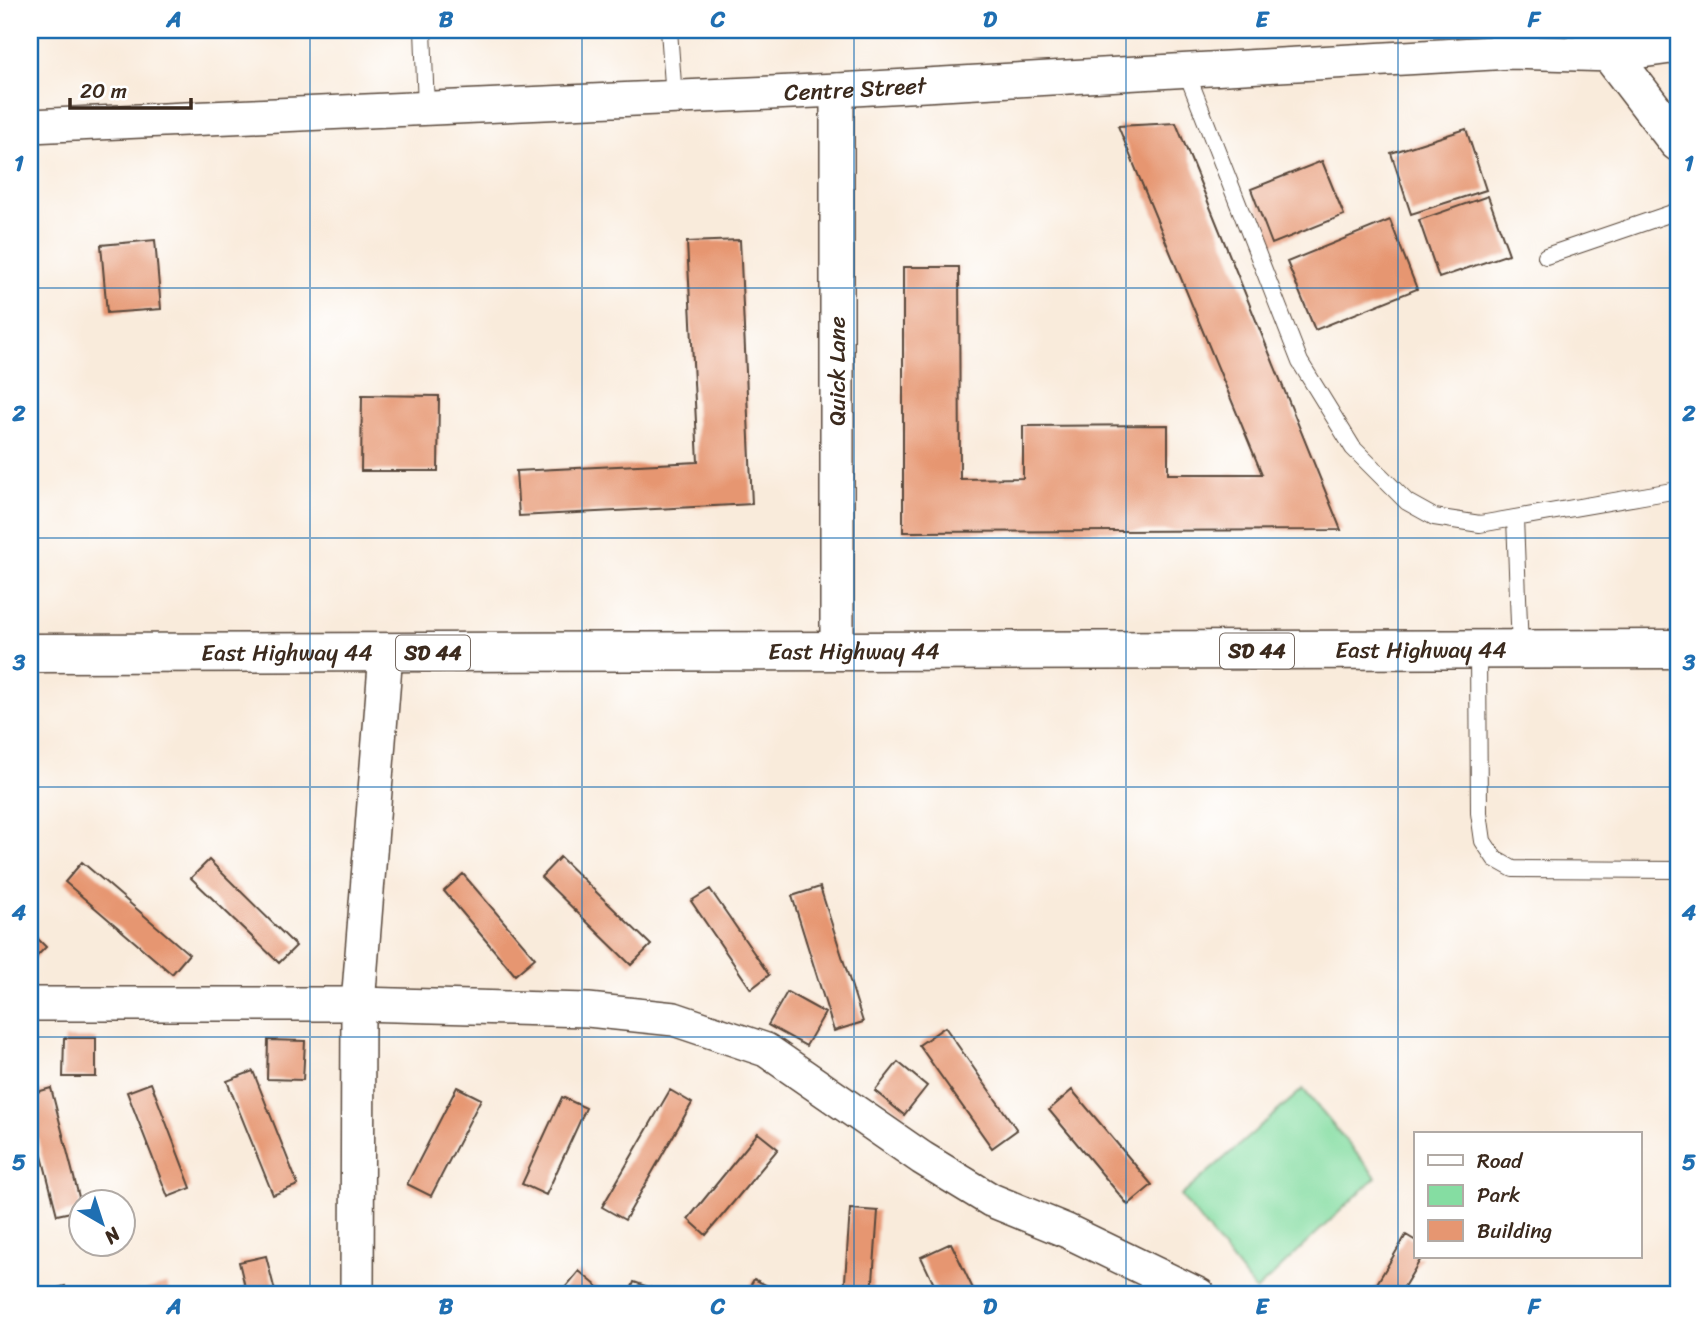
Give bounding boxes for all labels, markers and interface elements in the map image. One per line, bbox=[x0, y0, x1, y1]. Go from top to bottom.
text: A bbox=[165, 0, 182, 40]
text: B bbox=[439, 0, 454, 40]
text: C bbox=[710, 0, 726, 40]
text: D bbox=[983, 0, 998, 40]
text: E bbox=[1256, 0, 1271, 40]
text: F bbox=[1527, 0, 1542, 40]
street label: Centre Street bbox=[783, 65, 929, 113]
scale bar bbox=[70, 66, 191, 110]
text: 20 m bbox=[80, 72, 127, 110]
text: 1 bbox=[14, 143, 24, 184]
text: 1 bbox=[1684, 143, 1694, 184]
street label: Quick Lane bbox=[817, 316, 858, 426]
text: 2 bbox=[11, 393, 26, 434]
text: 2 bbox=[1681, 393, 1696, 434]
street label: East Highway 44 bbox=[1335, 629, 1507, 671]
street label: East Highway 44 bbox=[768, 631, 940, 672]
street label: East Highway 44 bbox=[201, 632, 373, 674]
road number: SD 44 bbox=[1220, 634, 1294, 668]
road number: SD 44 bbox=[396, 636, 470, 670]
text: 3 bbox=[12, 642, 26, 683]
text: 3 bbox=[1682, 642, 1696, 683]
text: 4 bbox=[11, 892, 27, 933]
text: 4 bbox=[1681, 892, 1697, 933]
legend bbox=[1414, 1132, 1642, 1258]
text: 5 bbox=[12, 1142, 26, 1183]
text: Road bbox=[1477, 1142, 1524, 1180]
text: 5 bbox=[1682, 1142, 1696, 1183]
text: Park bbox=[1477, 1176, 1520, 1214]
north arrow bbox=[66, 1188, 136, 1258]
text: Building bbox=[1477, 1212, 1553, 1250]
text: N bbox=[96, 1218, 129, 1253]
text: A bbox=[165, 1286, 182, 1325]
text: B bbox=[439, 1286, 454, 1325]
text: C bbox=[710, 1286, 726, 1325]
text: D bbox=[983, 1286, 998, 1325]
text: E bbox=[1256, 1286, 1271, 1325]
text: F bbox=[1527, 1286, 1542, 1325]

